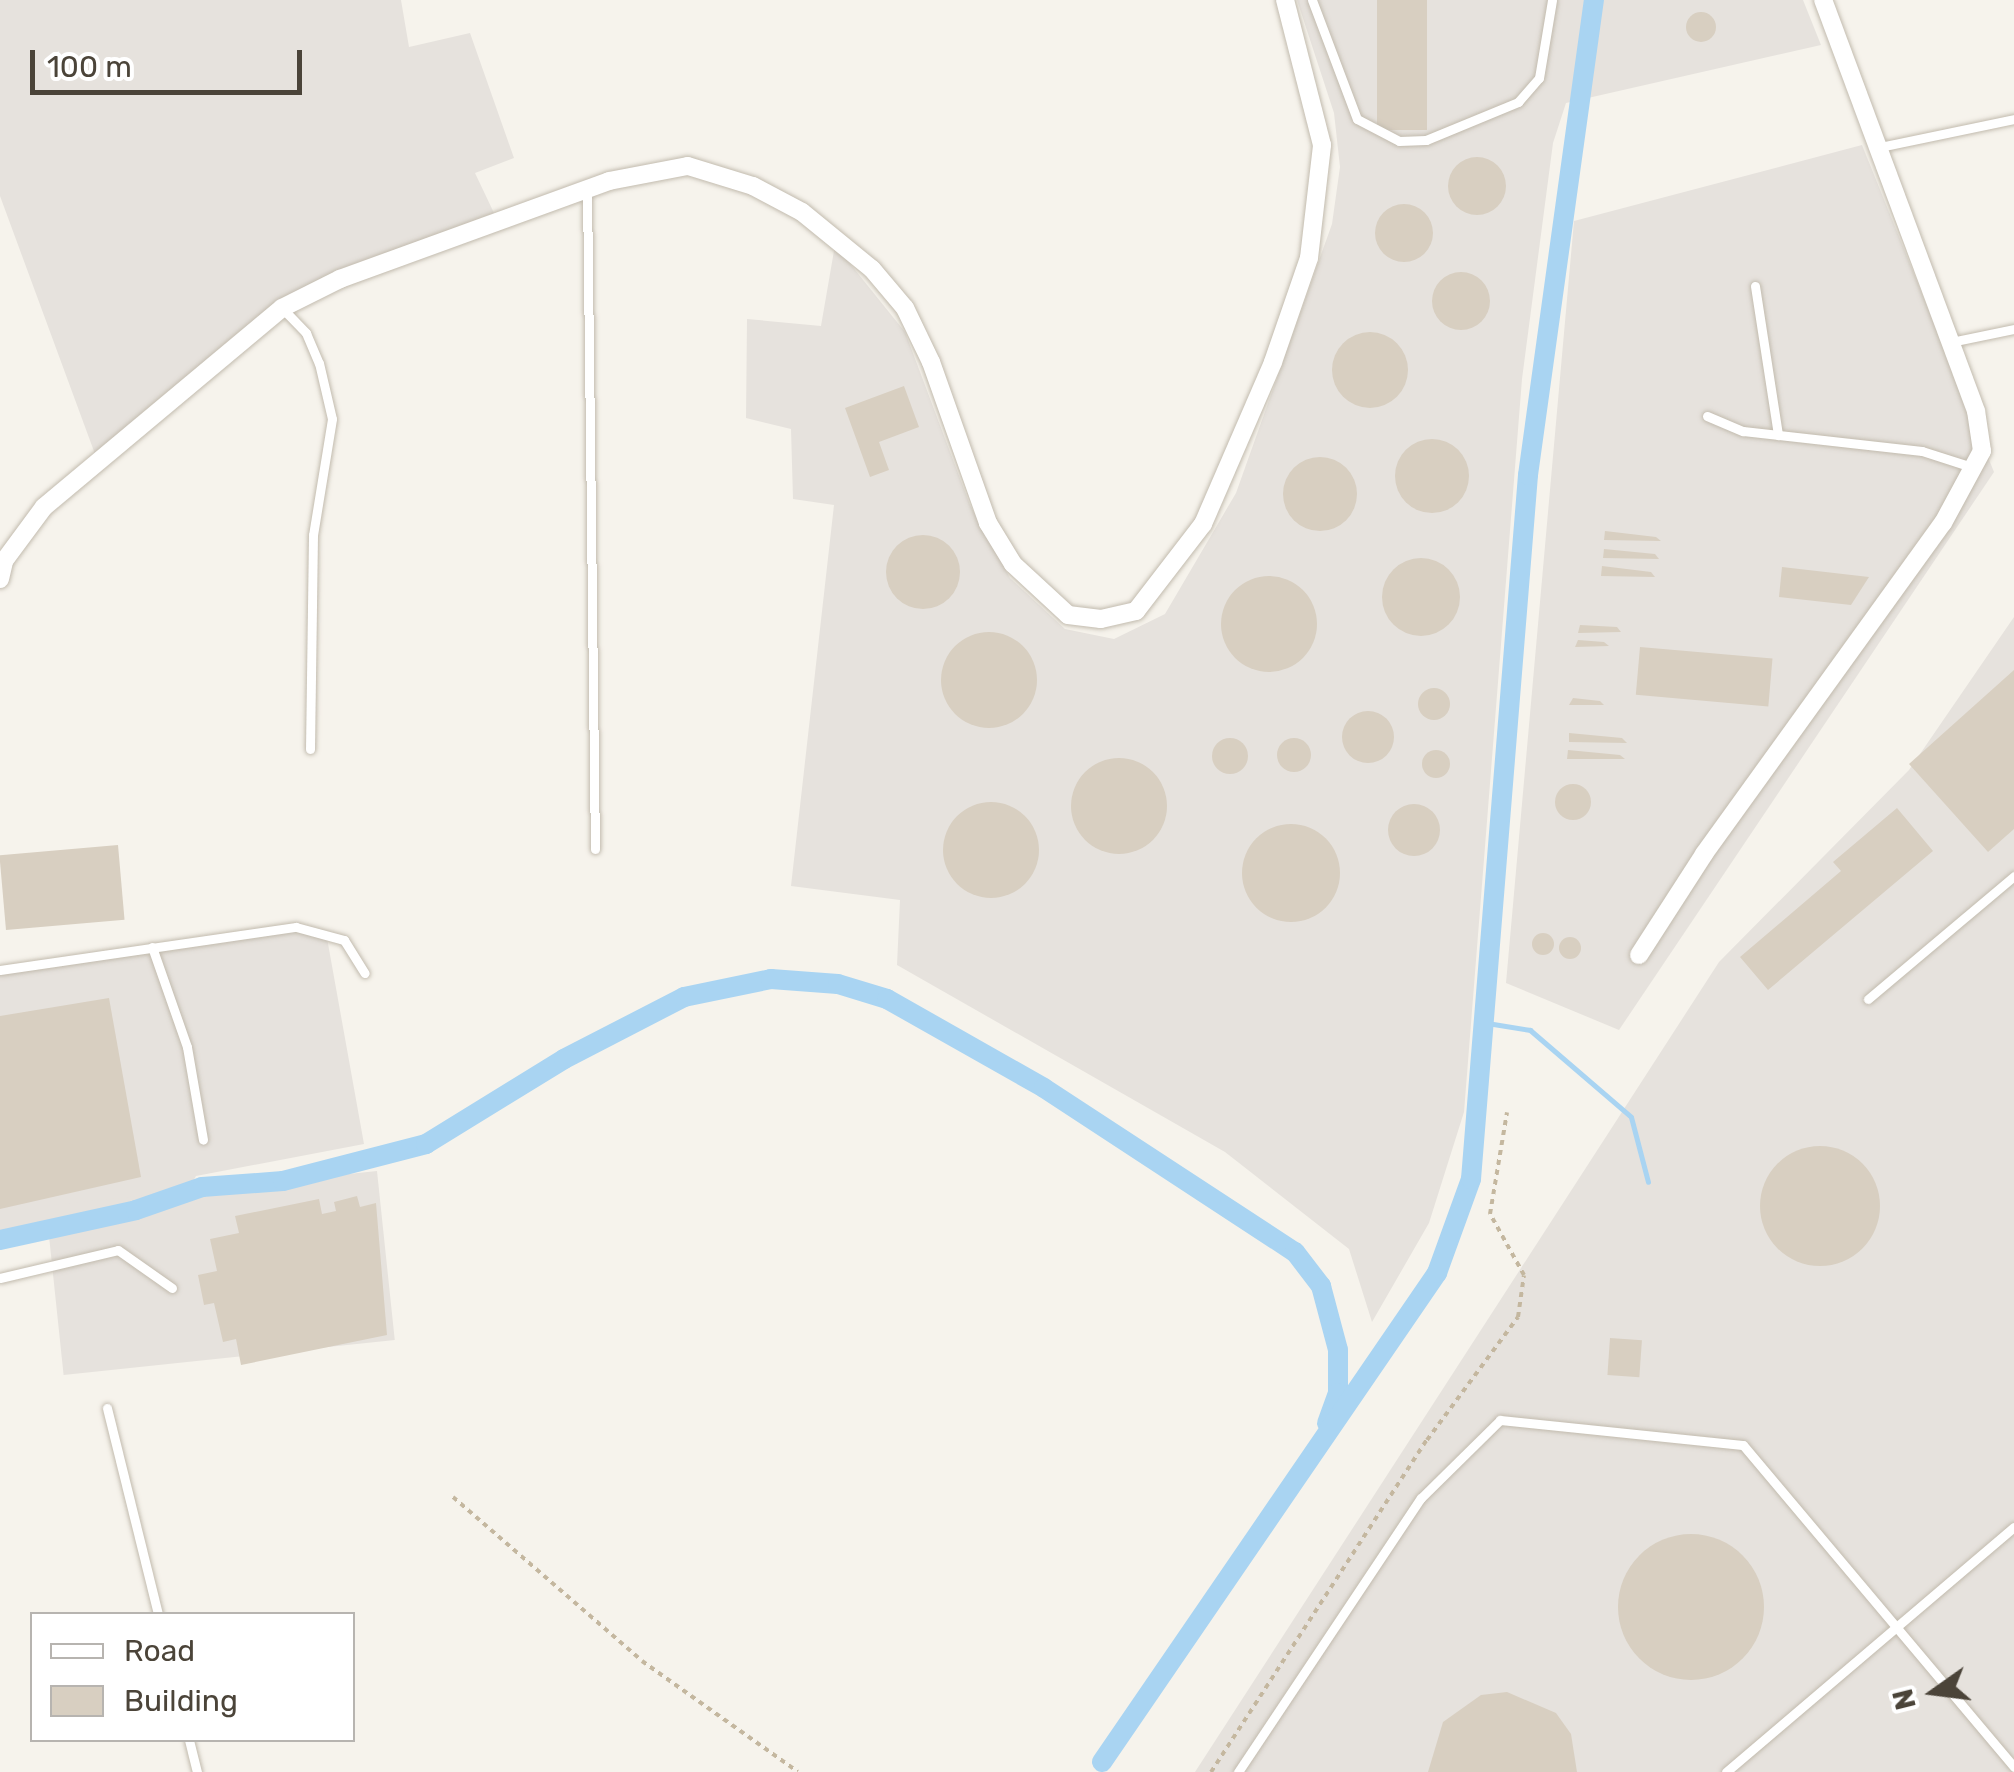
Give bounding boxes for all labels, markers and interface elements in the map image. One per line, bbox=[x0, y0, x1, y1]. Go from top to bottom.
scale bar bbox=[35, 30, 308, 92]
text: 100 m bbox=[47, 49, 132, 85]
legend bbox=[30, 1612, 355, 1742]
text: Road bbox=[124, 1633, 195, 1669]
north arrow bbox=[1884, 1642, 1984, 1742]
text: Building bbox=[124, 1683, 238, 1719]
text: N bbox=[1886, 1686, 1923, 1713]

